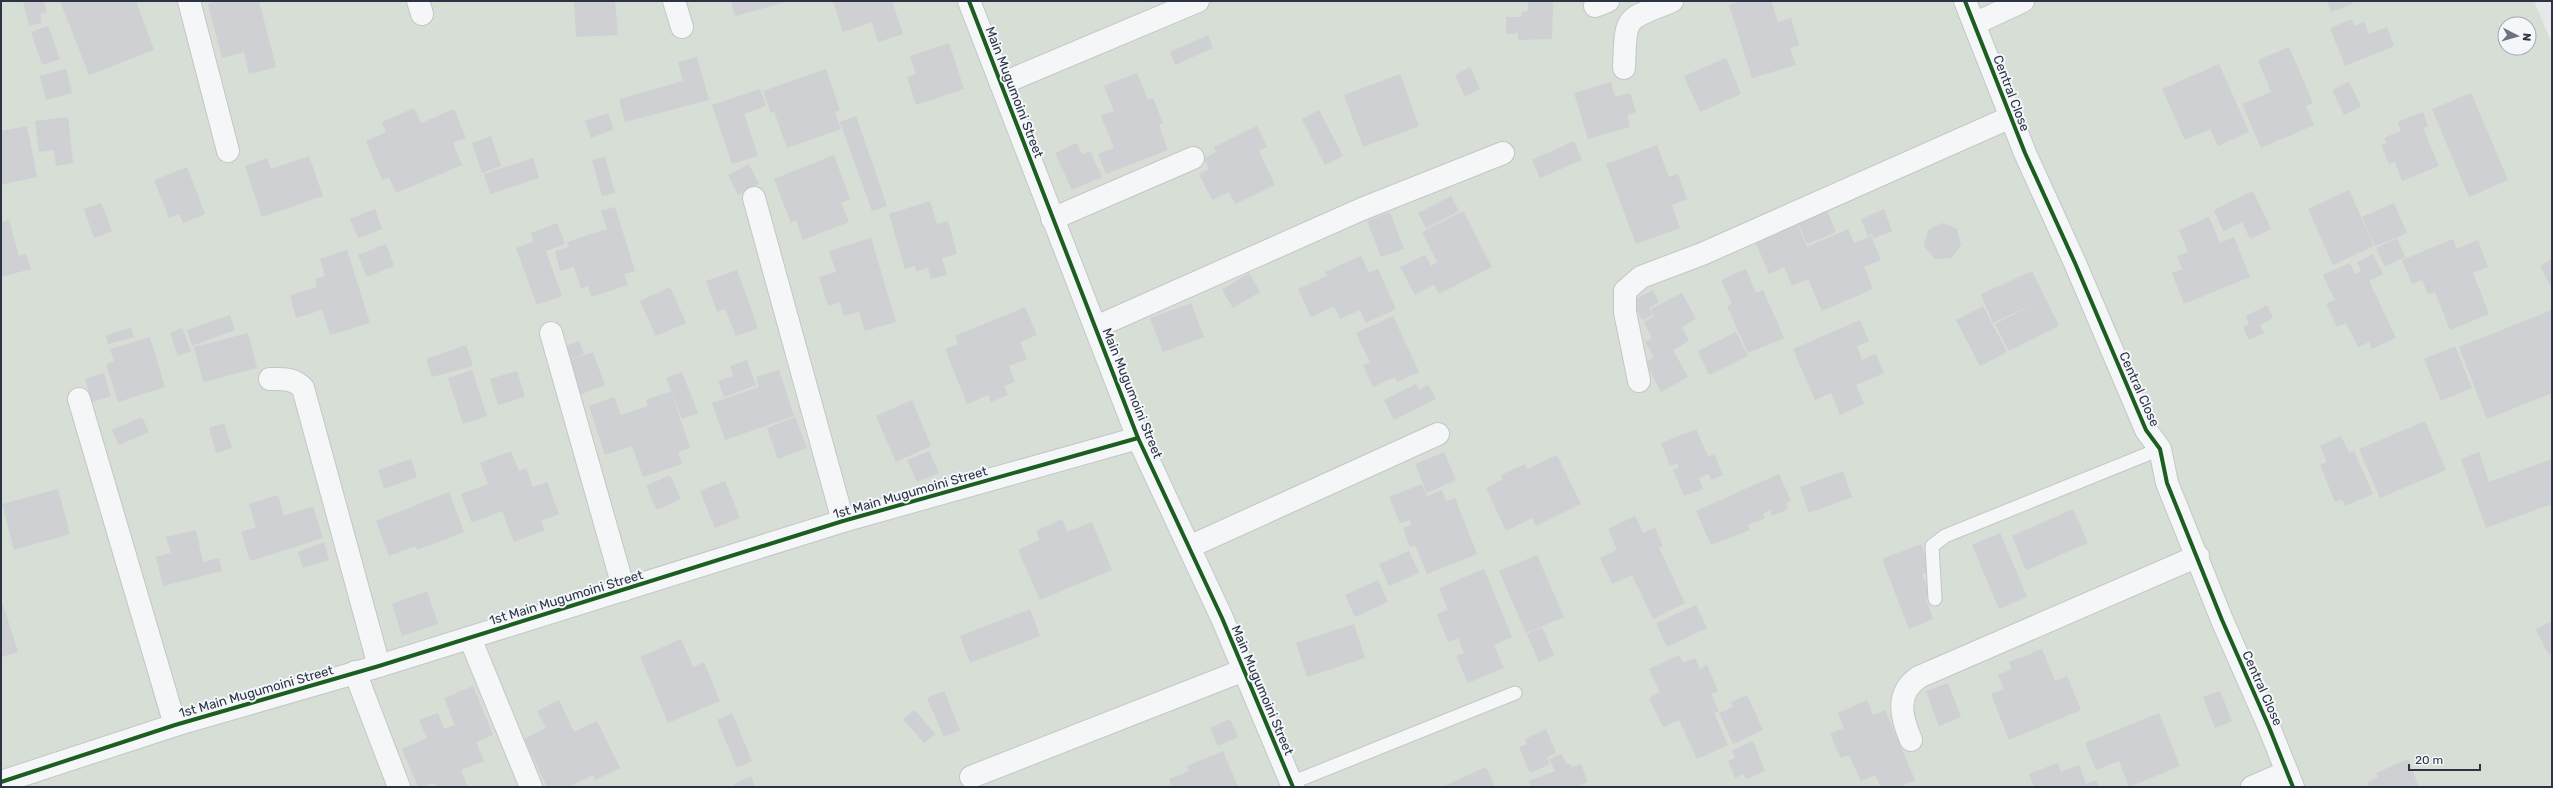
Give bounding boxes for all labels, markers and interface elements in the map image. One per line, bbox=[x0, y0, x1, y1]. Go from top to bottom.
north arrow bbox=[2497, 16, 2537, 56]
street label: Main Mugumoini Street bbox=[982, 24, 1047, 160]
text: N bbox=[2520, 32, 2533, 42]
street label: Central Close bbox=[1990, 53, 2033, 133]
street label: Main Mugumoini Street bbox=[1099, 326, 1166, 461]
street label: Central Close bbox=[2116, 349, 2163, 429]
street label: 1st Main Mugumoini Street bbox=[831, 463, 989, 523]
street label: 1st Main Mugumoini Street bbox=[488, 567, 645, 629]
street label: Main Mugumoini Street bbox=[1227, 623, 1297, 758]
street label: Central Close bbox=[2239, 648, 2286, 728]
street label: 1st Main Mugumoini Street bbox=[177, 662, 335, 722]
scale bar bbox=[2409, 746, 2480, 772]
text: 20 m bbox=[2415, 753, 2443, 767]

